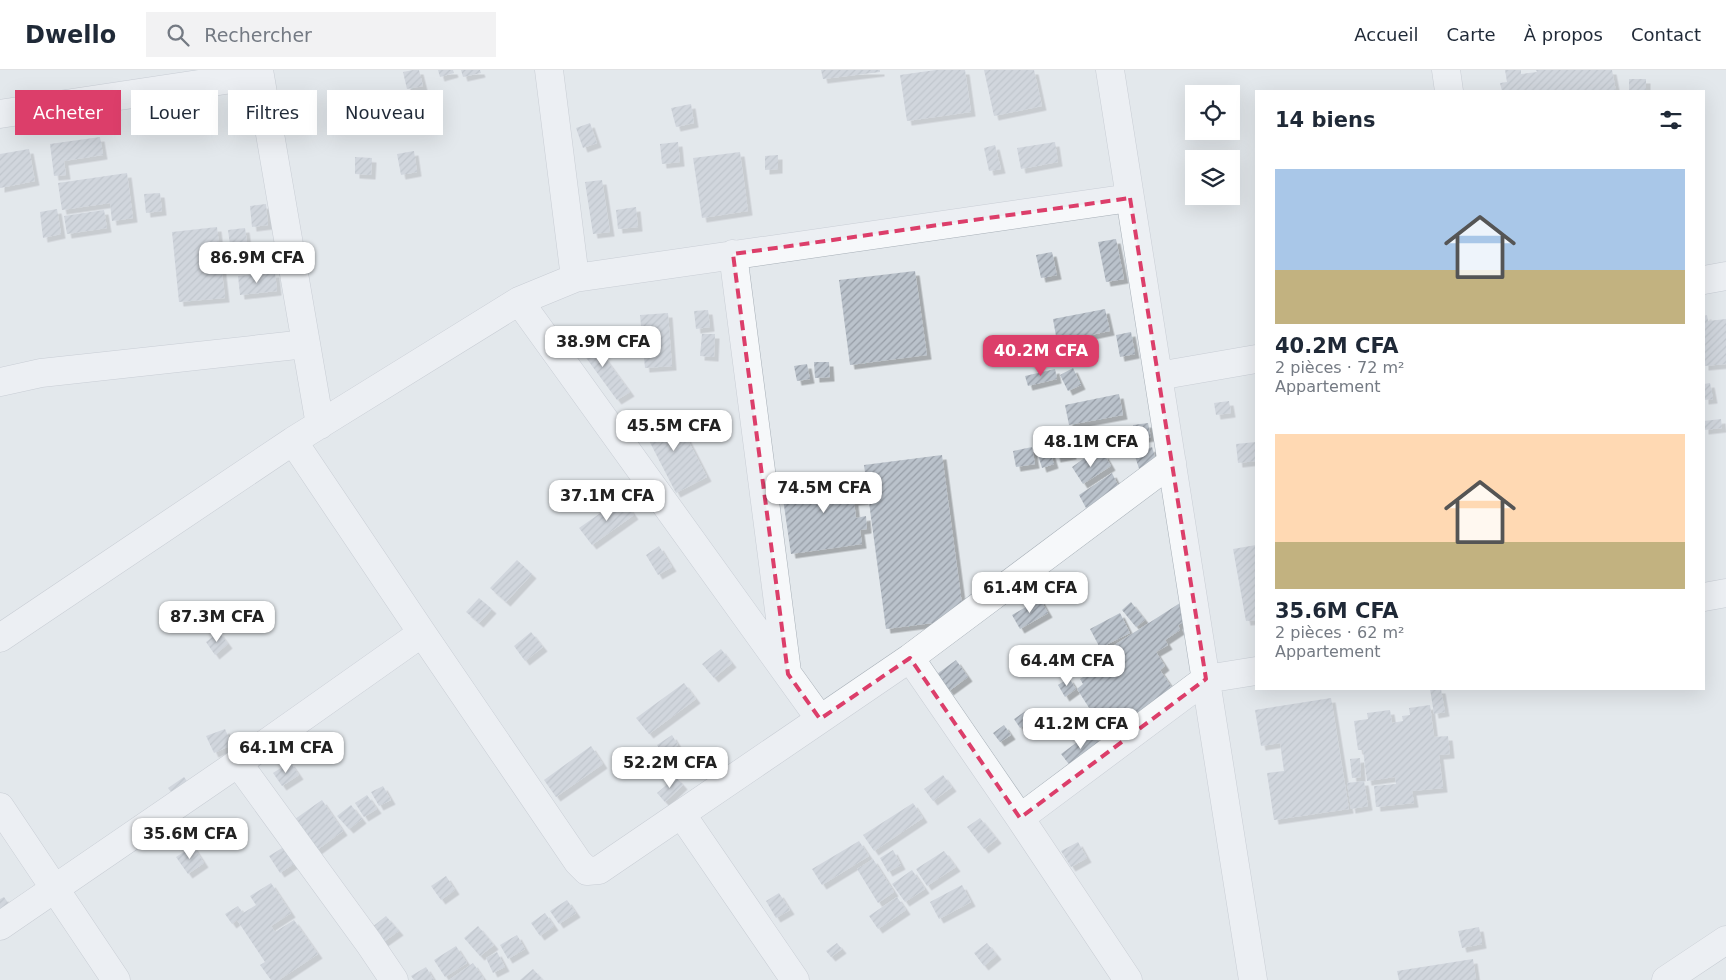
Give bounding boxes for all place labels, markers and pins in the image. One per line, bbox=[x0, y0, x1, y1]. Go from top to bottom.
pin: 86.9M CFA bbox=[200, 242, 314, 284]
pin: 38.9M CFA bbox=[546, 326, 660, 368]
pin: 40.2M CFA bbox=[984, 334, 1098, 377]
pin: 45.5M CFA bbox=[617, 410, 731, 452]
pin: 48.1M CFA bbox=[1034, 426, 1148, 468]
pin: 74.5M CFA bbox=[767, 472, 881, 514]
pin: 37.1M CFA bbox=[550, 480, 664, 522]
pin: 61.4M CFA bbox=[973, 572, 1087, 614]
pin: 87.3M CFA bbox=[160, 600, 274, 643]
pin: 64.4M CFA bbox=[1010, 644, 1124, 687]
pin: 41.2M CFA bbox=[1024, 708, 1138, 750]
pin: 64.1M CFA bbox=[229, 732, 343, 774]
pin: 52.2M CFA bbox=[613, 746, 727, 789]
pin: 35.6M CFA bbox=[133, 818, 247, 860]

